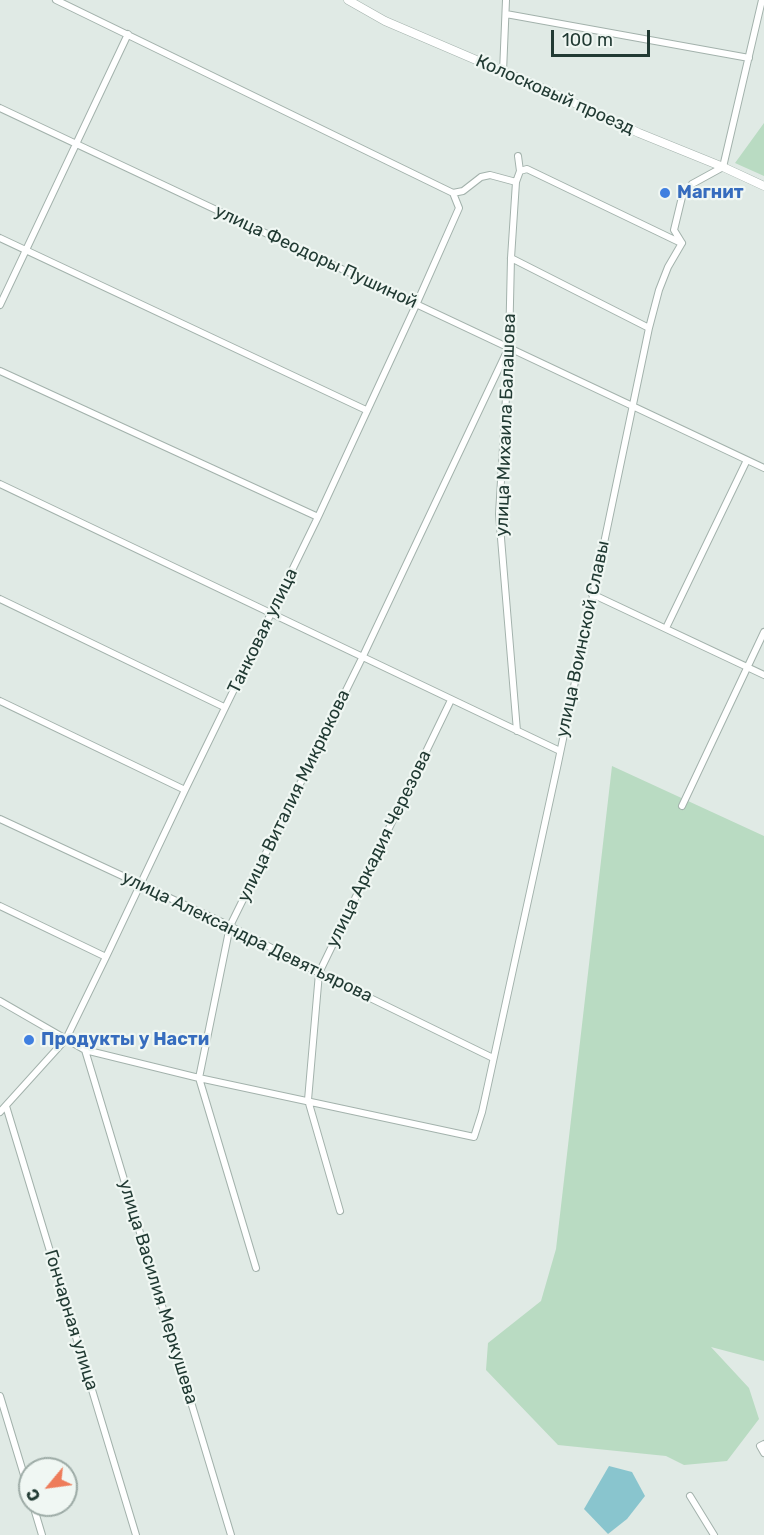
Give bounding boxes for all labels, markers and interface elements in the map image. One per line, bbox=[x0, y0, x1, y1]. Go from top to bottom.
scale bar bbox=[554, 18, 653, 56]
text: 100 m bbox=[562, 29, 613, 51]
street label: Колосковый проезд bbox=[472, 50, 638, 140]
place label: Магнит bbox=[677, 182, 744, 204]
marker: Магнит bbox=[658, 186, 672, 200]
street label: улица Феодоры Пушиной bbox=[211, 200, 421, 314]
street label: улица Михаила Балашова bbox=[491, 313, 521, 537]
street label: улица Воинской Славы bbox=[552, 539, 614, 739]
street label: Танковая улица bbox=[223, 565, 303, 697]
street label: улица Виталия Микрюкова bbox=[233, 686, 355, 906]
street label: улица Аркадия Черезова bbox=[322, 747, 436, 951]
street label: улица Александра Девятьярова bbox=[118, 867, 376, 1007]
place label: Продукты у Насти bbox=[41, 1029, 209, 1051]
marker: Продукты у Насти bbox=[22, 1033, 36, 1047]
street label: улица Василия Меркушева bbox=[114, 1177, 202, 1407]
street label: Гончарная улица bbox=[39, 1247, 103, 1393]
north arrow bbox=[18, 1457, 78, 1517]
text: С bbox=[23, 1485, 45, 1505]

